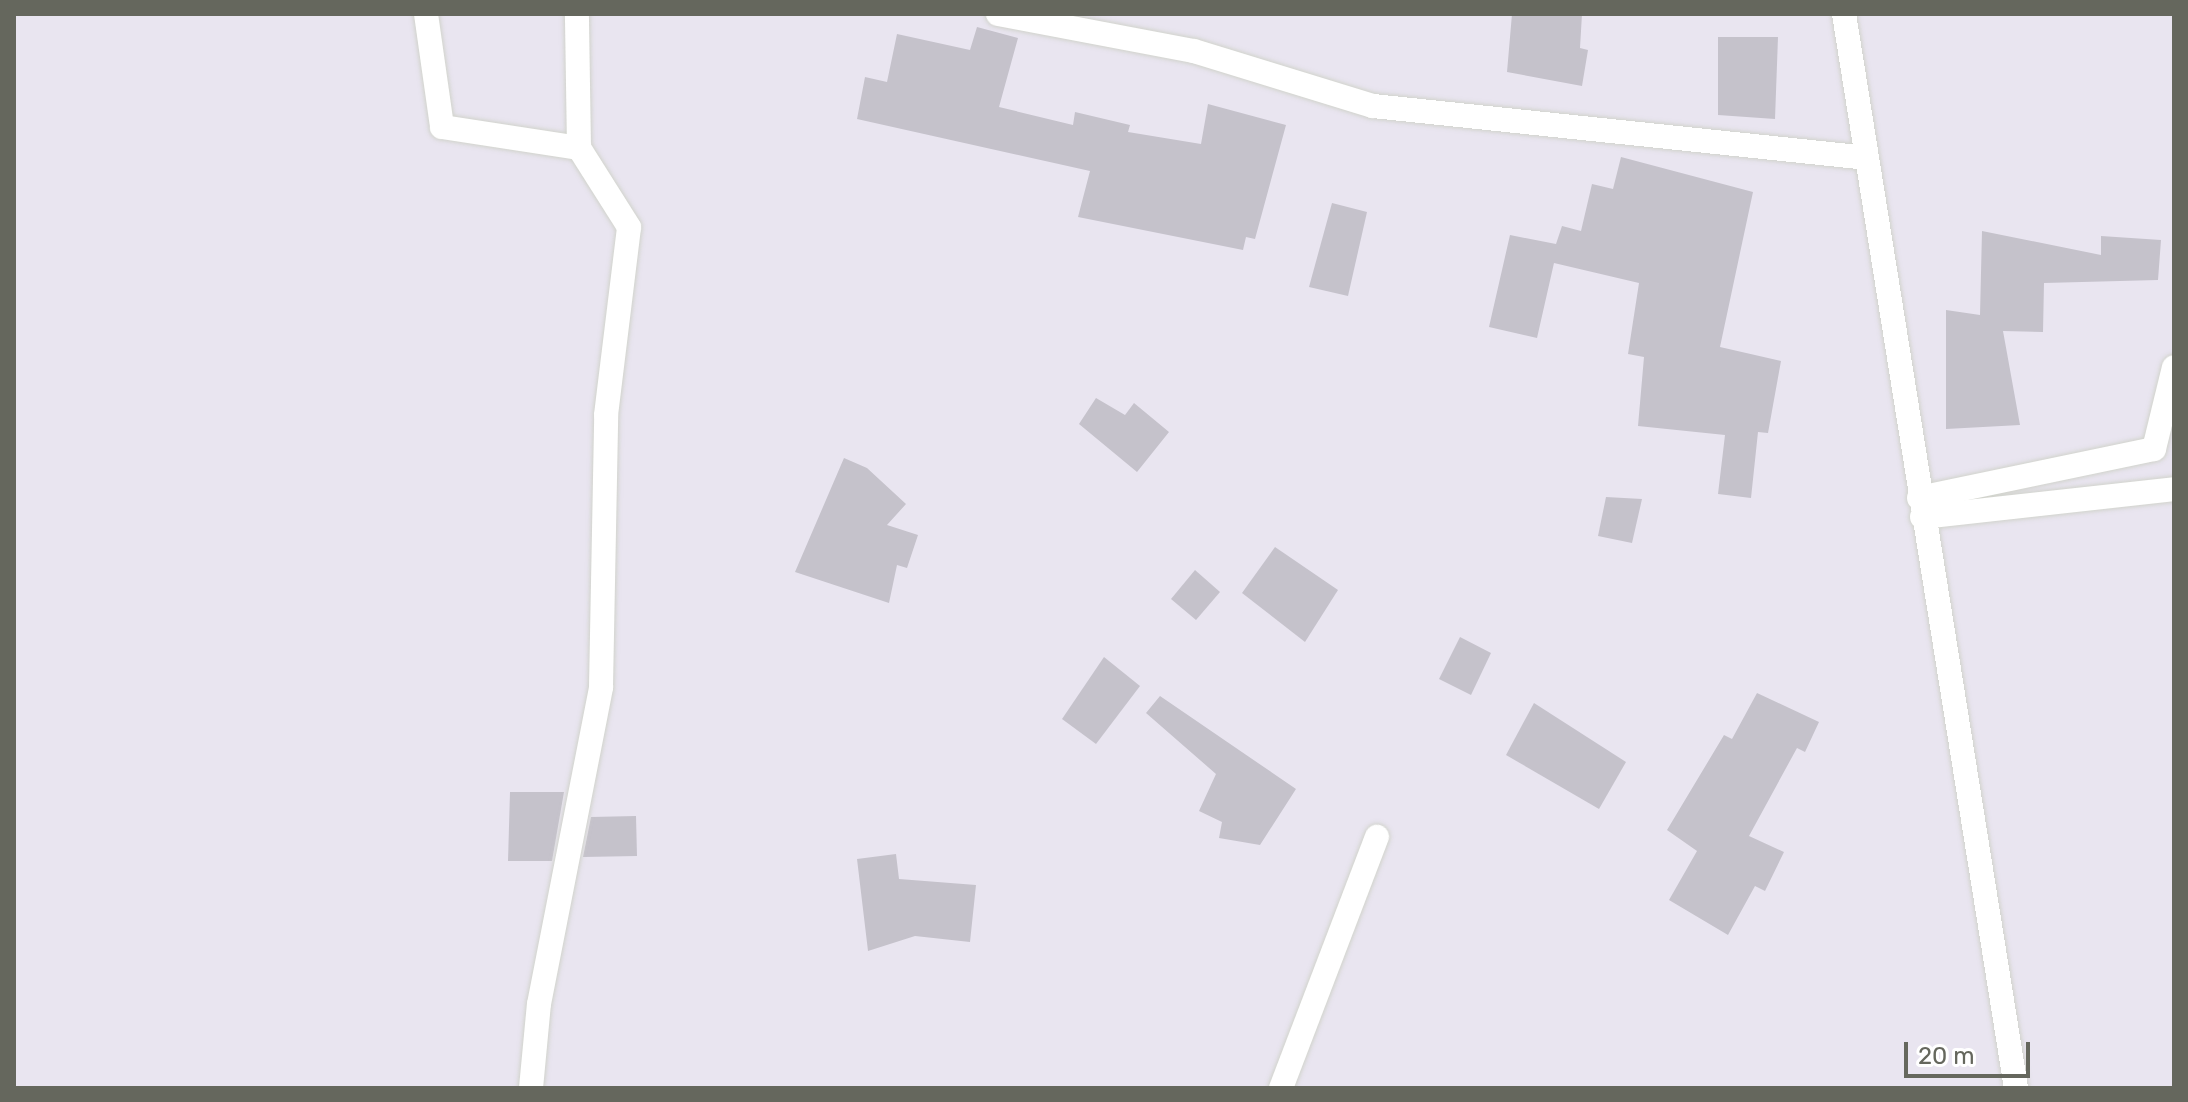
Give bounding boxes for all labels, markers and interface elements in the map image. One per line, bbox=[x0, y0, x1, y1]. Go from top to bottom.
scale bar bbox=[1908, 1026, 2034, 1076]
text: 20 m bbox=[1918, 1042, 1975, 1070]

